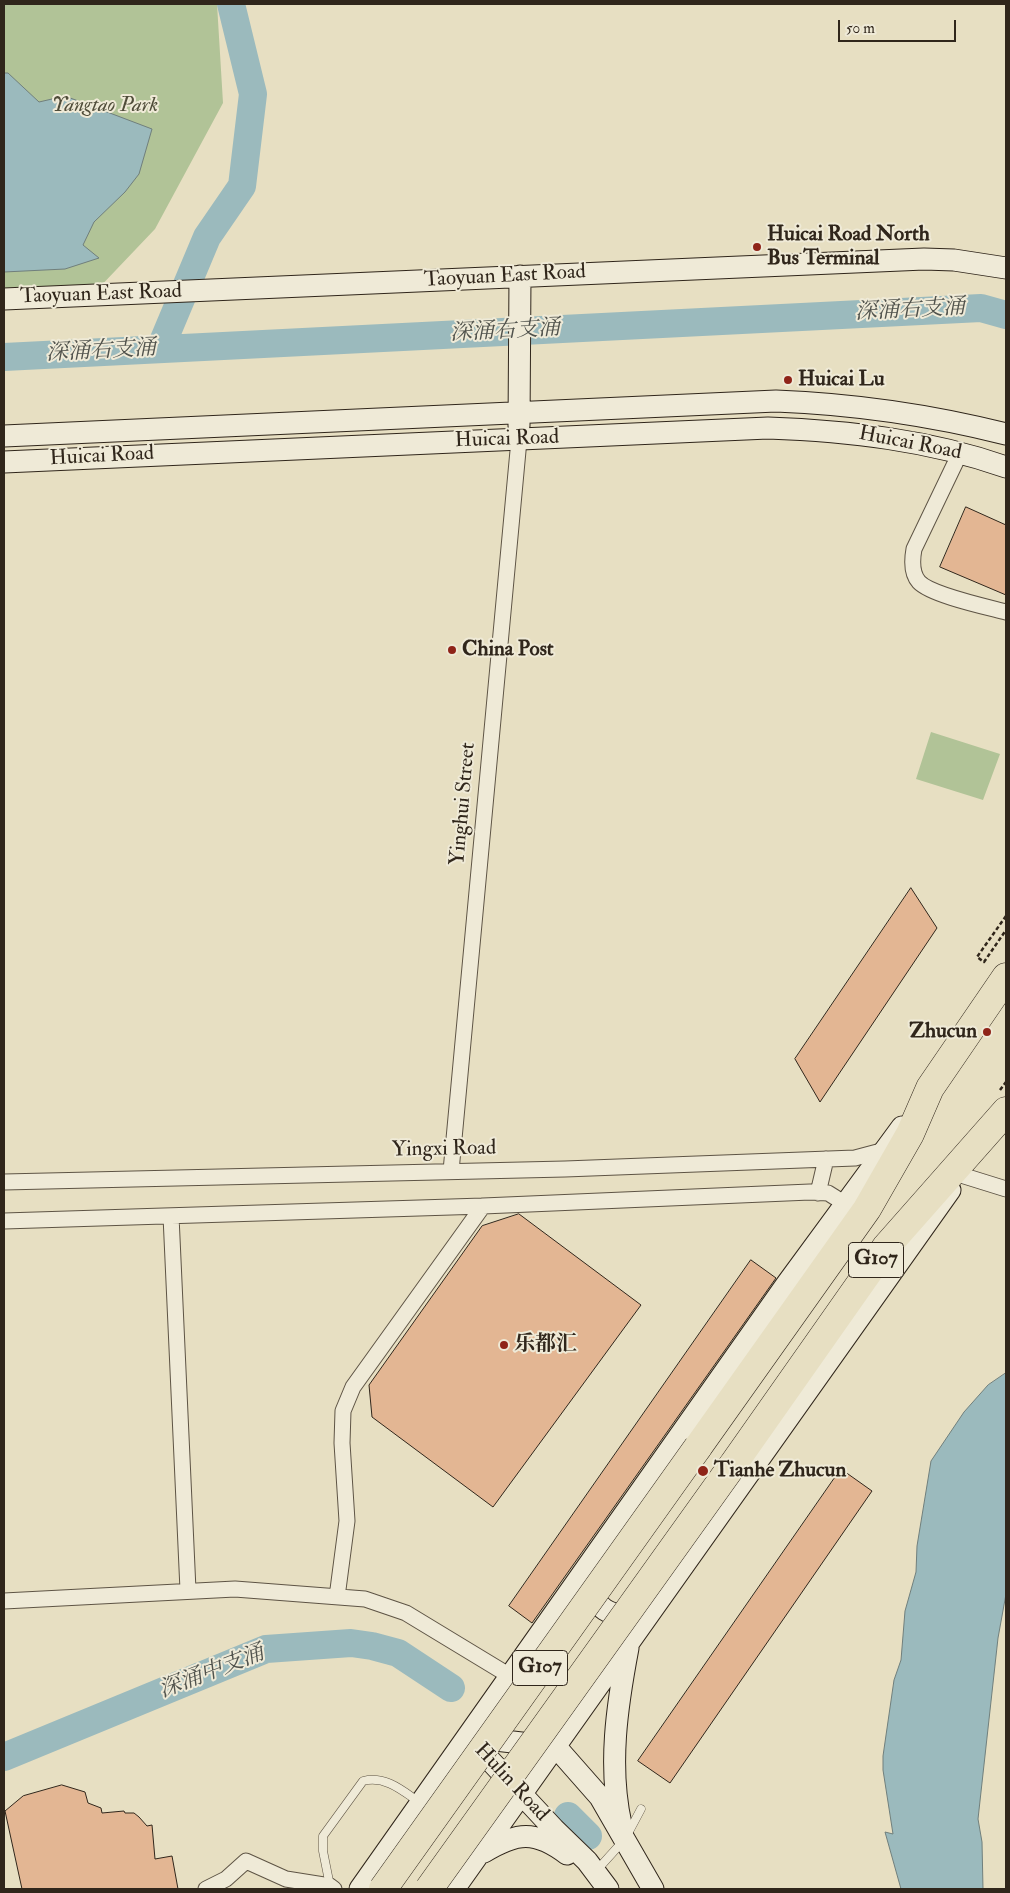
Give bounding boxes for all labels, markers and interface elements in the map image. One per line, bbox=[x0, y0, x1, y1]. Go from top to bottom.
scale bar bbox=[840, 10, 958, 42]
text: 50 m bbox=[846, 19, 875, 38]
park label: Yangtao Park bbox=[52, 93, 158, 119]
place label: Huicai Road North Bus Terminal bbox=[767, 222, 930, 272]
marker: Huicai Road North Bus Terminal bbox=[751, 241, 763, 253]
street label: Taoyuan East Road bbox=[423, 260, 587, 294]
street label: Taoyuan East Road bbox=[20, 280, 182, 310]
water label: 深涌右支涌 bbox=[854, 295, 966, 327]
water label: 深涌右支涌 bbox=[449, 316, 561, 348]
water label: 深涌右支涌 bbox=[45, 336, 157, 368]
place label: Huicai Lu bbox=[798, 367, 885, 393]
marker: Huicai Lu bbox=[782, 374, 794, 386]
street label: Huicai Road bbox=[856, 422, 964, 466]
street label: Huicai Road bbox=[454, 426, 560, 454]
street label: Huicai Road bbox=[49, 442, 155, 472]
place label: China Post bbox=[462, 637, 554, 663]
marker: China Post bbox=[446, 644, 458, 656]
street label: Yinghui Street bbox=[446, 741, 482, 867]
place label: Zhucun bbox=[909, 1019, 977, 1045]
marker: Zhucun bbox=[981, 1026, 993, 1038]
street label: Yingxi Road bbox=[392, 1136, 496, 1164]
road number: G107 bbox=[848, 1242, 904, 1278]
place label: 乐都汇 bbox=[514, 1332, 577, 1358]
marker: 乐都汇 bbox=[498, 1339, 510, 1351]
place label: Tianhe Zhucun bbox=[714, 1458, 846, 1484]
marker: Tianhe Zhucun bbox=[696, 1464, 710, 1478]
water label: 深涌中支涌 bbox=[156, 1641, 268, 1705]
road number: G107 bbox=[512, 1650, 568, 1686]
street label: Hulin Road bbox=[468, 1739, 554, 1827]

